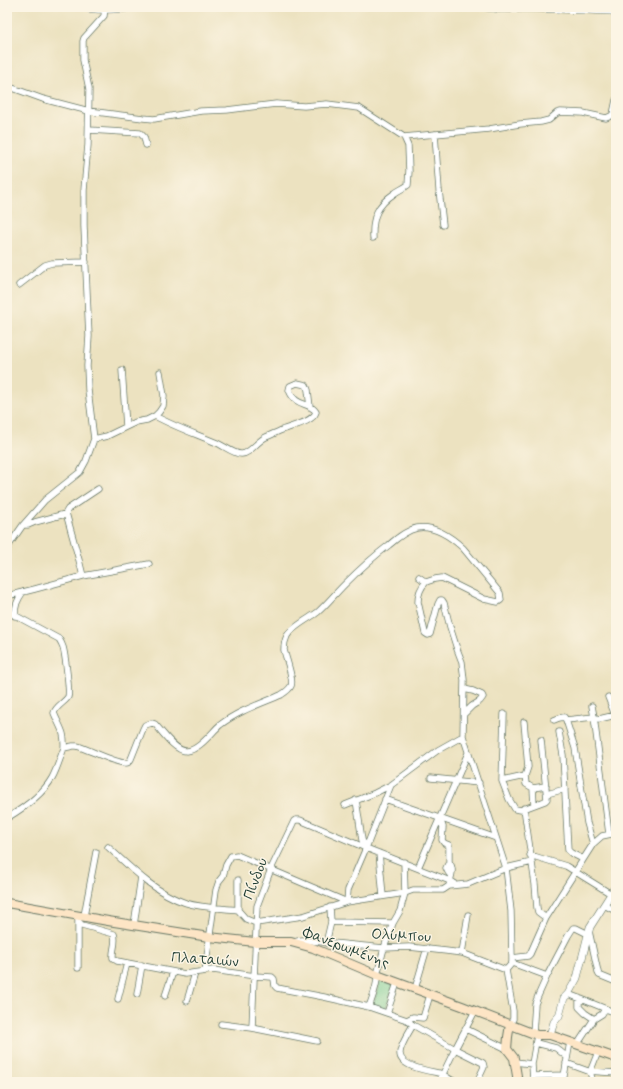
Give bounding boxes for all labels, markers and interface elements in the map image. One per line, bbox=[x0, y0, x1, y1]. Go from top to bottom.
street label: Πίνδου bbox=[239, 855, 273, 903]
street label: Φανερωμένης bbox=[299, 922, 392, 974]
street label: Ολύμπου bbox=[371, 924, 432, 948]
street label: Πλαταιών bbox=[171, 948, 240, 972]

